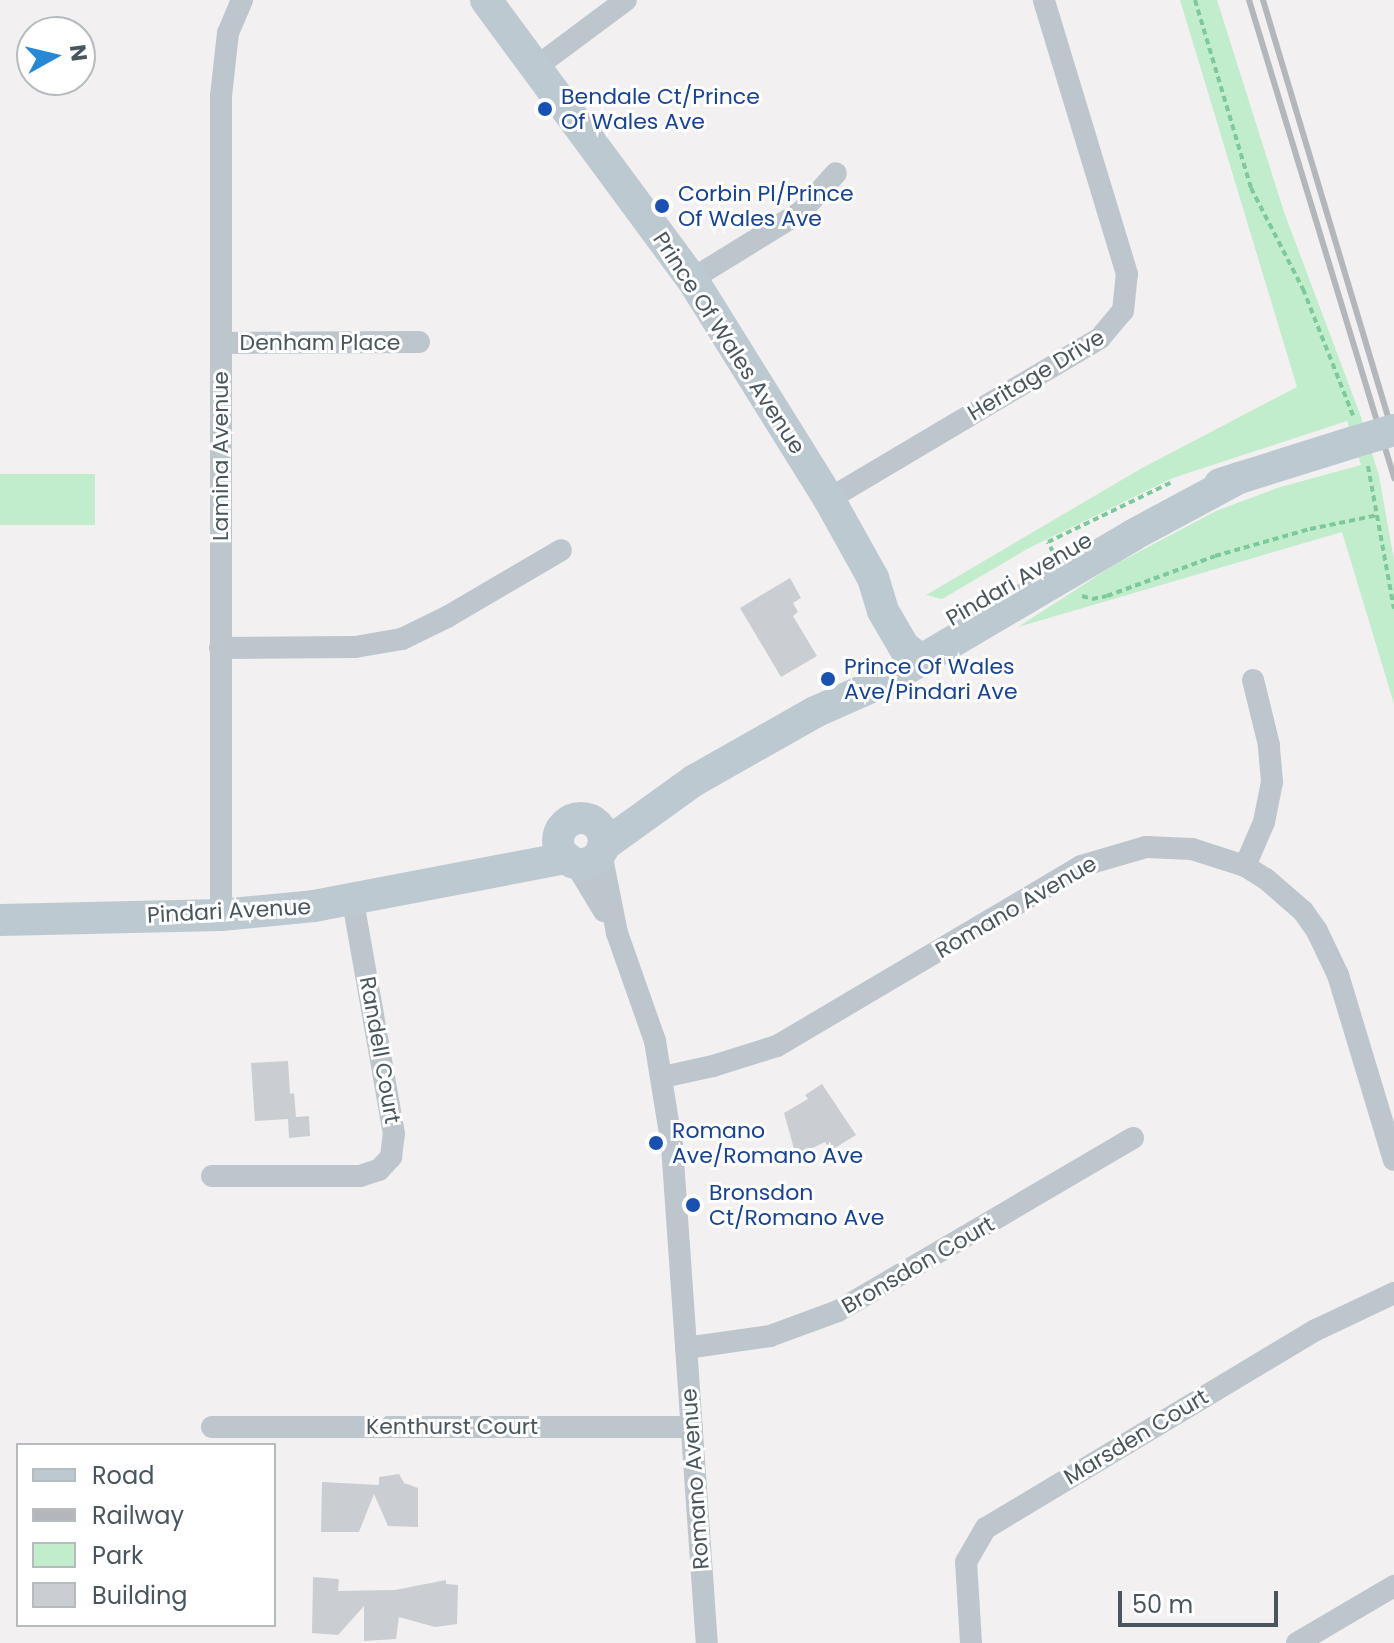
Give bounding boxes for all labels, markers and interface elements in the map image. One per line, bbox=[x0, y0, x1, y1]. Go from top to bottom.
north arrow bbox=[16, 16, 96, 96]
text: N bbox=[62, 43, 95, 63]
place label: Bendale Ct/Prince Of Wales Ave bbox=[561, 83, 760, 134]
marker: Bendale Ct/Prince Of Wales Ave bbox=[536, 100, 554, 118]
place label: Corbin Pl/Prince Of Wales Ave bbox=[678, 180, 854, 232]
marker: Corbin Pl/Prince Of Wales Ave bbox=[653, 197, 671, 215]
street label: Prince Of Wales Avenue bbox=[647, 227, 811, 459]
street label: Heritage Drive bbox=[963, 324, 1109, 426]
street label: Denham Place bbox=[240, 330, 400, 356]
street label: Lamina Avenue bbox=[208, 371, 234, 541]
street label: Pindari Avenue bbox=[941, 527, 1097, 631]
place label: Prince Of Wales Ave/Pindari Ave bbox=[844, 653, 1018, 704]
marker: Prince Of Wales Ave/Pindari Ave bbox=[819, 670, 837, 688]
street label: Romano Avenue bbox=[931, 850, 1101, 964]
street label: Pindari Avenue bbox=[146, 894, 312, 928]
street label: Randell Court bbox=[354, 974, 406, 1126]
place label: Romano Ave/Romano Ave bbox=[672, 1117, 863, 1168]
marker: Romano Ave/Romano Ave bbox=[647, 1134, 665, 1152]
place label: Bronsdon Ct/Romano Ave bbox=[709, 1179, 884, 1230]
marker: Bronsdon Ct/Romano Ave bbox=[684, 1196, 702, 1214]
street label: Bronsdon Court bbox=[837, 1211, 999, 1319]
street label: Marsden Court bbox=[1059, 1384, 1213, 1490]
street label: Romano Avenue bbox=[675, 1387, 715, 1571]
street label: Kenthurst Court bbox=[366, 1414, 538, 1440]
legend bbox=[16, 1443, 276, 1627]
text: Road bbox=[92, 1459, 154, 1492]
text: Railway bbox=[92, 1499, 184, 1532]
text: Park bbox=[92, 1539, 143, 1572]
scale bar bbox=[1122, 1575, 1282, 1625]
text: Building bbox=[92, 1579, 188, 1612]
text: 50 m bbox=[1132, 1588, 1193, 1621]

